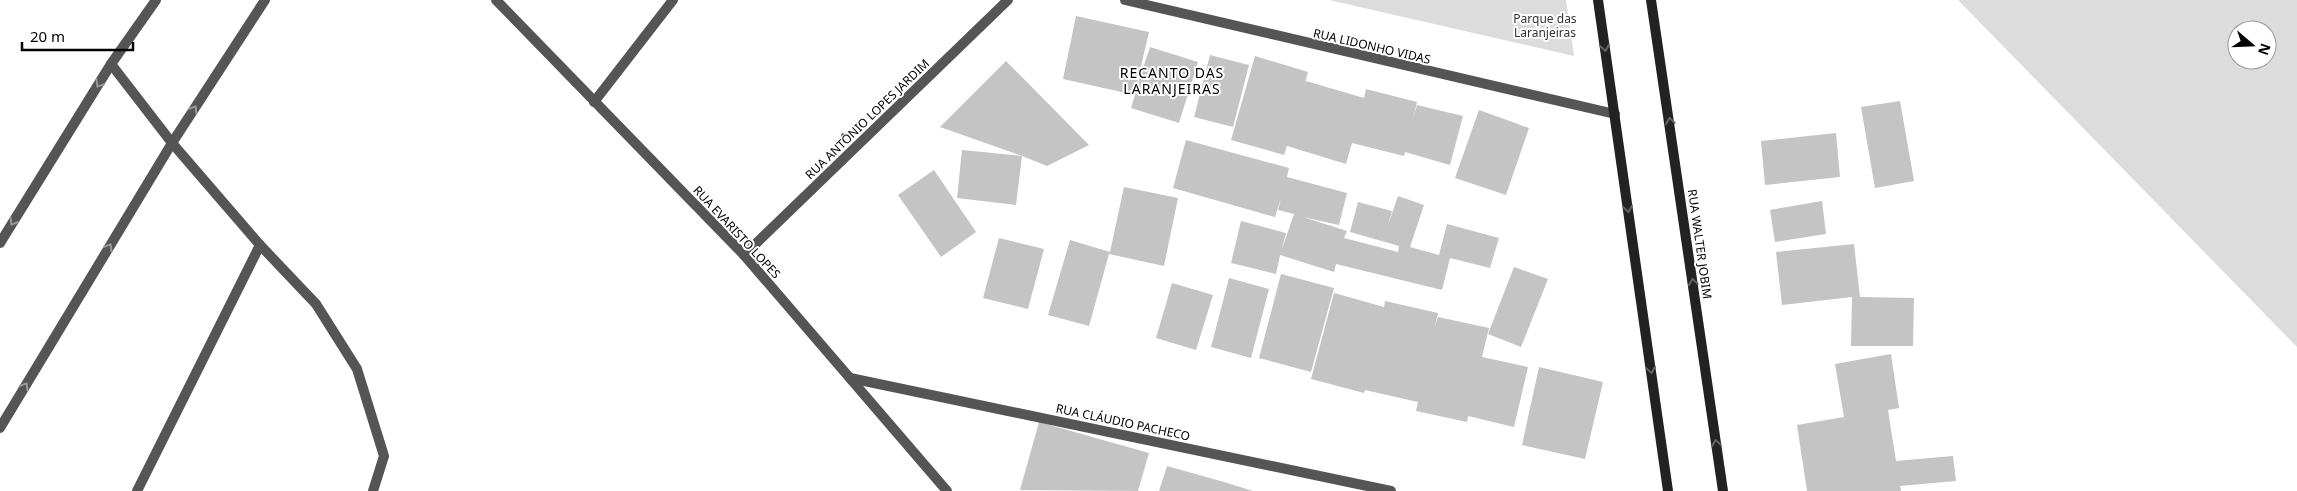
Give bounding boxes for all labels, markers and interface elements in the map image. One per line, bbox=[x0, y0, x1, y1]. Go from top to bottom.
park label: Parque das Laranjeiras bbox=[1513, 10, 1577, 41]
scale bar bbox=[22, 20, 134, 52]
north arrow bbox=[2227, 20, 2277, 70]
street label: RUA LIDONHO VIDAS bbox=[1312, 24, 1433, 68]
text: 20 m bbox=[30, 26, 65, 46]
text: N bbox=[2254, 41, 2276, 58]
one-way arrow bbox=[1599, 44, 1609, 53]
street label: RUA ANTÔNIO LOPES JARDIM bbox=[801, 55, 933, 183]
district label: RECANTO DAS LARANJEIRAS bbox=[1120, 63, 1224, 98]
one-way arrow bbox=[95, 78, 105, 87]
one-way arrow bbox=[188, 105, 198, 114]
one-way arrow bbox=[1665, 117, 1675, 125]
street label: RUA EVARISTO LOPES bbox=[690, 182, 785, 282]
street label: RUA WALTER JOBIM bbox=[1684, 188, 1716, 300]
one-way arrow bbox=[1622, 205, 1633, 213]
one-way arrow bbox=[10, 216, 20, 225]
one-way arrow bbox=[103, 244, 113, 253]
one-way arrow bbox=[1688, 278, 1699, 286]
one-way arrow bbox=[1645, 366, 1656, 374]
one-way arrow bbox=[19, 383, 29, 392]
street label: RUA CLÁUDIO PACHECO bbox=[1054, 399, 1192, 445]
one-way arrow bbox=[1711, 438, 1722, 446]

